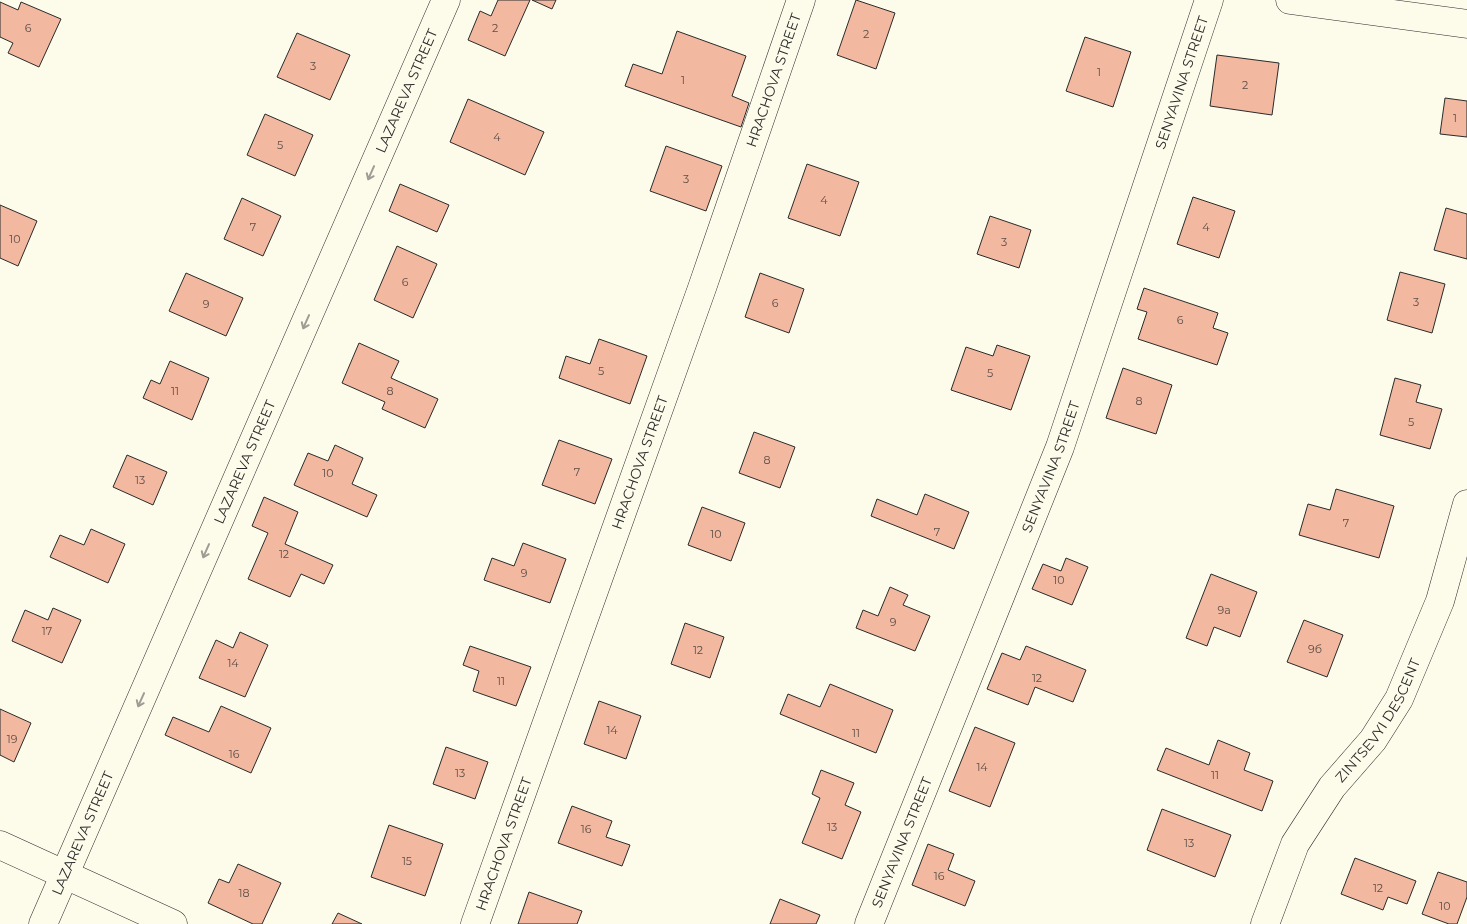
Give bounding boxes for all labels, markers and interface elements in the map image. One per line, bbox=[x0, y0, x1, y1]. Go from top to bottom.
street label: HRACHOVA STREET bbox=[742, 11, 805, 150]
street label: SENYAVINA STREET bbox=[1151, 14, 1212, 151]
house number: 6 bbox=[25, 21, 32, 35]
house number: 2 bbox=[492, 21, 498, 35]
street label: LAZAREVA STREET bbox=[372, 26, 441, 155]
house number: 2 bbox=[863, 27, 869, 41]
house number: 3 bbox=[310, 59, 316, 73]
house number: 1 bbox=[1097, 65, 1101, 79]
house number: 1 bbox=[681, 73, 685, 87]
house number: 2 bbox=[1242, 78, 1248, 92]
house number: 1 bbox=[1453, 111, 1457, 125]
house number: 4 bbox=[493, 130, 501, 144]
house number: 5 bbox=[277, 138, 283, 152]
one-way arrow bbox=[365, 165, 375, 180]
house number: 3 bbox=[683, 172, 689, 186]
house number: 4 bbox=[820, 193, 828, 207]
house number: 7 bbox=[250, 220, 256, 234]
house number: 4 bbox=[1202, 220, 1210, 234]
house number: 10 bbox=[9, 232, 21, 246]
house number: 3 bbox=[1001, 235, 1007, 249]
house number: 6 bbox=[402, 275, 409, 289]
house number: 3 bbox=[1413, 295, 1419, 309]
house number: 6 bbox=[772, 296, 779, 310]
house number: 9 bbox=[203, 297, 210, 311]
house number: 6 bbox=[1177, 313, 1184, 327]
one-way arrow bbox=[300, 314, 310, 329]
house number: 5 bbox=[598, 364, 604, 378]
house number: 5 bbox=[987, 366, 993, 380]
house number: 11 bbox=[171, 384, 179, 398]
house number: 8 bbox=[386, 384, 394, 398]
street label: HRACHOVA STREET bbox=[608, 393, 672, 532]
house number: 8 bbox=[1135, 394, 1143, 408]
street label: LAZAREVA STREET bbox=[210, 397, 279, 527]
street label: SENYAVINA STREET bbox=[1018, 399, 1084, 535]
house number: 5 bbox=[1408, 415, 1414, 429]
house number: 8 bbox=[763, 453, 771, 467]
house number: 7 bbox=[574, 465, 580, 479]
house number: 10 bbox=[322, 466, 334, 480]
house number: 13 bbox=[135, 473, 145, 487]
house number: 7 bbox=[1343, 516, 1349, 530]
house number: 7 bbox=[934, 525, 940, 539]
house number: 10 bbox=[710, 527, 722, 541]
one-way arrow bbox=[200, 543, 210, 558]
house number: 12 bbox=[279, 547, 289, 561]
house number: 9 bbox=[521, 566, 528, 580]
house number: 10 bbox=[1053, 573, 1065, 587]
house number: 9а bbox=[1217, 603, 1231, 617]
house number: 9 bbox=[890, 615, 897, 629]
house number: 17 bbox=[42, 624, 52, 638]
house number: 9б bbox=[1308, 642, 1322, 656]
house number: 12 bbox=[693, 643, 703, 657]
house number: 14 bbox=[227, 656, 239, 670]
street label: ZINTSEVYI DESCENT bbox=[1331, 656, 1424, 786]
house number: 12 bbox=[1032, 671, 1042, 685]
house number: 11 bbox=[497, 674, 505, 688]
one-way arrow bbox=[135, 692, 145, 707]
house number: 14 bbox=[606, 723, 618, 737]
house number: 11 bbox=[852, 726, 860, 740]
house number: 19 bbox=[7, 732, 18, 746]
house number: 16 bbox=[229, 747, 240, 761]
house number: 14 bbox=[976, 760, 988, 774]
house number: 13 bbox=[455, 766, 465, 780]
house number: 11 bbox=[1211, 768, 1219, 782]
street label: LAZAREVA STREET bbox=[48, 769, 117, 898]
street label: SENYAVINA STREET bbox=[867, 774, 936, 910]
street label: HRACHOVA STREET bbox=[471, 775, 536, 913]
house number: 13 bbox=[827, 820, 837, 834]
house number: 16 bbox=[581, 822, 592, 836]
house number: 13 bbox=[1184, 836, 1194, 850]
house number: 15 bbox=[402, 854, 412, 868]
house number: 16 bbox=[934, 869, 945, 883]
house number: 12 bbox=[1373, 881, 1383, 895]
house number: 18 bbox=[239, 886, 250, 900]
house number: 10 bbox=[1439, 899, 1451, 913]

